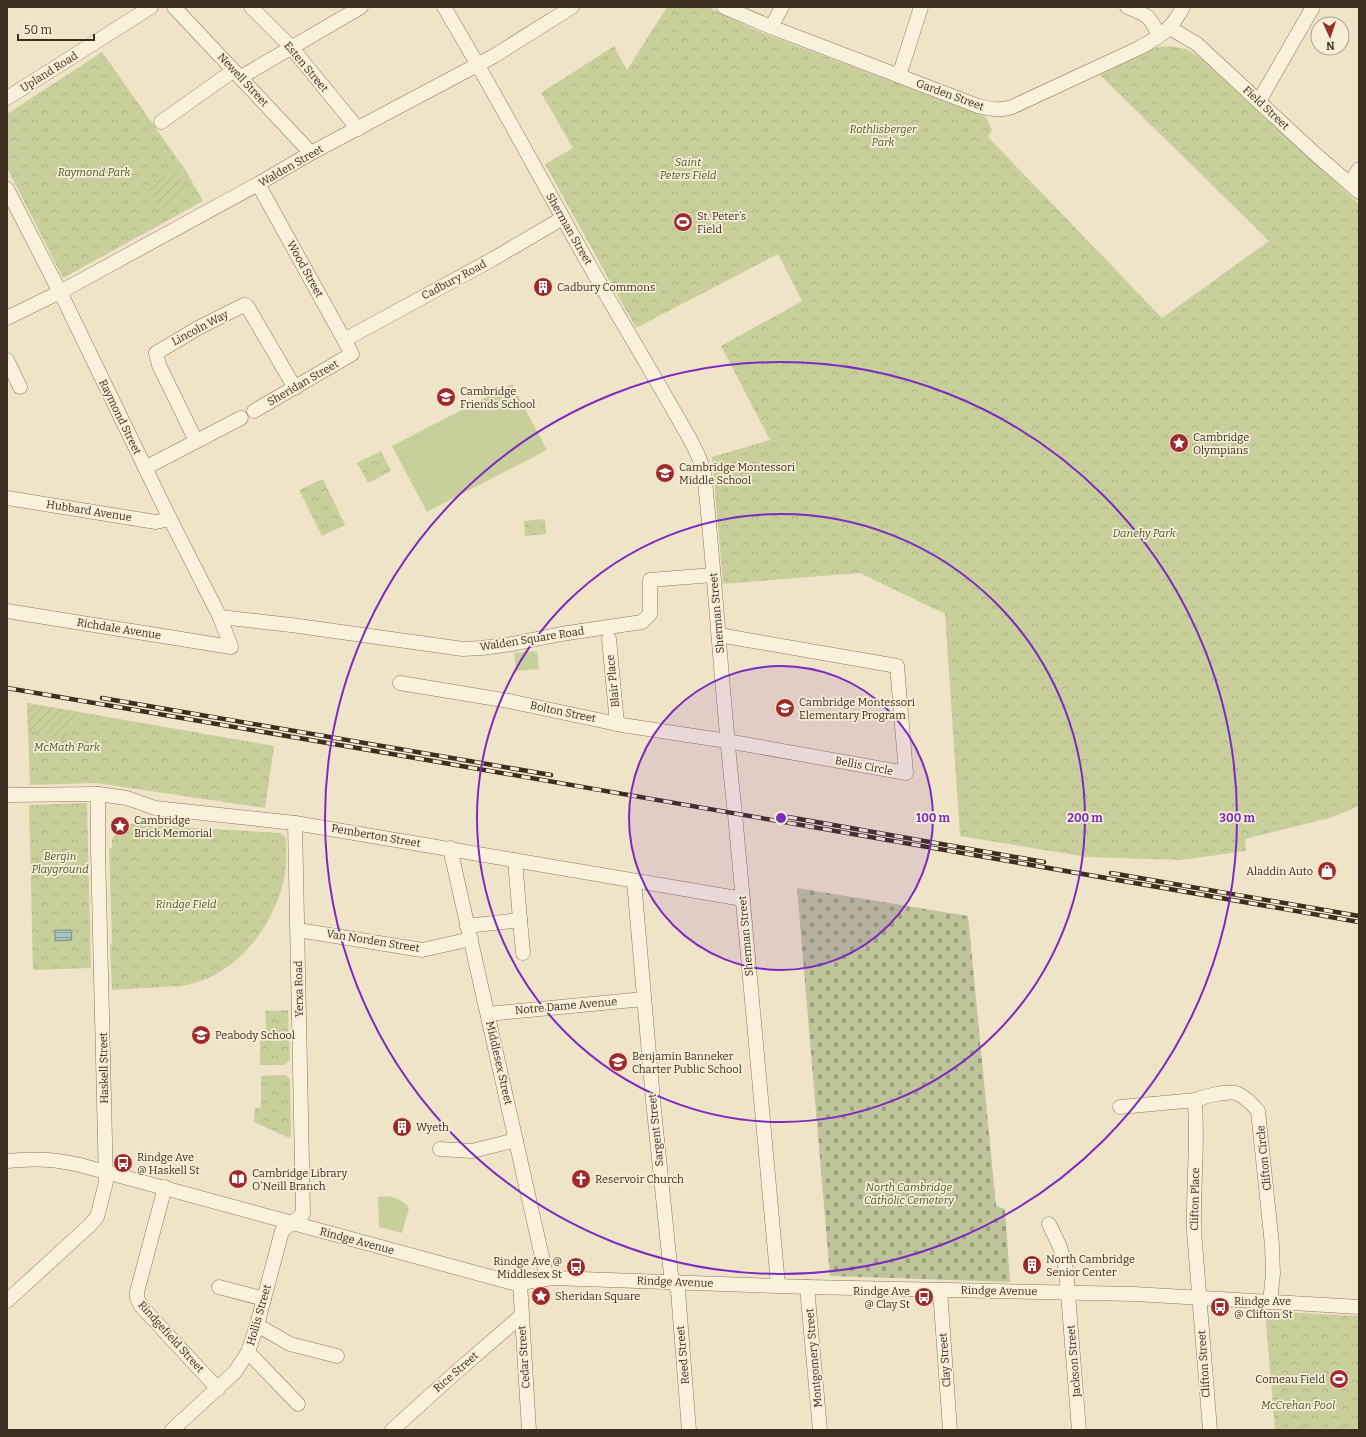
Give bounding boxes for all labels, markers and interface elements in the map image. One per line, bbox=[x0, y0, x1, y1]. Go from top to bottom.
scale bar bbox=[18, 16, 94, 42]
north arrow bbox=[1310, 16, 1350, 56]
text: 50 m bbox=[24, 23, 53, 37]
street label: Esten Street bbox=[281, 39, 331, 95]
text: N bbox=[1325, 39, 1335, 52]
street label: Upland Road bbox=[18, 49, 81, 95]
street label: Newell Street bbox=[215, 51, 271, 110]
street label: Garden Street bbox=[914, 77, 986, 113]
street label: Field Street bbox=[1240, 83, 1292, 133]
park label: Rothlisberger Park bbox=[849, 123, 917, 149]
street label: Walden Street bbox=[256, 142, 326, 190]
park label: Saint Peters Field bbox=[660, 156, 717, 182]
park label: Raymond Park bbox=[58, 166, 131, 179]
street label: Sherman Street bbox=[543, 191, 595, 267]
place label: St. Peter's Field bbox=[697, 210, 746, 236]
sports icon: St. Peter's Field bbox=[672, 211, 694, 233]
street label: Wood Street bbox=[284, 238, 326, 300]
street label: Cadbury Road bbox=[419, 257, 489, 303]
building icon: Cadbury Commons bbox=[532, 276, 554, 298]
place label: Cadbury Commons bbox=[557, 281, 655, 294]
street label: Lincoln Way bbox=[170, 308, 231, 348]
street label: Sheridan Street bbox=[265, 357, 341, 409]
street label: Raymond Street bbox=[96, 377, 144, 457]
place label: Cambridge Friends School bbox=[460, 385, 536, 411]
school or university icon: Cambridge Friends School bbox=[435, 386, 457, 408]
place label: Cambridge Olympians bbox=[1193, 431, 1249, 457]
place icon: Cambridge Olympians bbox=[1168, 432, 1190, 454]
place label: Cambridge Montessori Middle School bbox=[679, 461, 796, 487]
school or university icon: Cambridge Montessori Middle School bbox=[654, 462, 676, 484]
street label: Hubbard Avenue bbox=[45, 498, 133, 524]
park label: Danehy Park bbox=[1112, 527, 1177, 540]
street label: Sherman Street bbox=[707, 572, 727, 654]
street label: Richdale Avenue bbox=[76, 616, 162, 642]
street label: Walden Square Road bbox=[479, 624, 586, 654]
street label: Blair Place bbox=[604, 654, 622, 708]
place label: Cambridge Montessori Elementary Program bbox=[799, 696, 916, 722]
school or university icon: Cambridge Montessori Elementary Program bbox=[774, 697, 796, 719]
street label: Bolton Street bbox=[529, 699, 597, 725]
park label: McMath Park bbox=[34, 741, 101, 754]
street label: Bellis Circle bbox=[834, 754, 894, 778]
centre of rings bbox=[774, 811, 788, 825]
text: 100 m bbox=[916, 811, 951, 825]
text: 200 m bbox=[1067, 811, 1103, 825]
text: 300 m bbox=[1219, 811, 1255, 825]
place label: Cambridge Brick Memorial bbox=[134, 814, 212, 840]
place icon: Cambridge Brick Memorial bbox=[109, 815, 131, 837]
street label: Pemberton Street bbox=[330, 822, 422, 850]
park label: Bergin Playground bbox=[31, 850, 89, 876]
shop icon: Aladdin Auto bbox=[1316, 860, 1338, 882]
place label: Aladdin Auto bbox=[1246, 865, 1313, 878]
street label: Sherman Street bbox=[736, 895, 756, 977]
park label: Rindge Field bbox=[155, 898, 217, 911]
street label: Van Norden Street bbox=[326, 927, 421, 955]
street label: Yerxa Road bbox=[292, 960, 306, 1018]
street label: Notre Dame Avenue bbox=[514, 995, 618, 1017]
street label: Middlesex Street bbox=[483, 1020, 515, 1106]
school or university icon: Peabody School bbox=[190, 1024, 212, 1046]
place label: Peabody School bbox=[215, 1029, 295, 1042]
street label: Haskell Street bbox=[97, 1032, 111, 1104]
place label: Benjamin Banneker Charter Public School bbox=[632, 1050, 742, 1076]
school or university icon: Benjamin Banneker Charter Public School bbox=[607, 1051, 629, 1073]
street label: Sargent Street bbox=[646, 1093, 666, 1167]
building icon: Wyeth bbox=[391, 1116, 413, 1138]
place label: Wyeth bbox=[416, 1121, 449, 1134]
street label: Clifton Circle bbox=[1254, 1125, 1274, 1191]
place label: Rindge Ave @ Haskell St bbox=[137, 1151, 200, 1177]
bus stop icon: Rindge Ave @ Haskell St bbox=[112, 1152, 134, 1174]
place label: Cambridge Library O'Neill Branch bbox=[252, 1167, 348, 1193]
street label: Clifton Place bbox=[1188, 1167, 1202, 1231]
library icon: Cambridge Library O'Neill Branch bbox=[227, 1168, 249, 1190]
church icon: Reservoir Church bbox=[570, 1168, 592, 1190]
place label: Reservoir Church bbox=[595, 1173, 684, 1186]
park label: North Cambridge Catholic Cemetery bbox=[864, 1181, 955, 1207]
street label: Rindge Avenue bbox=[318, 1225, 396, 1257]
place label: North Cambridge Senior Center bbox=[1046, 1253, 1135, 1279]
building icon: North Cambridge Senior Center bbox=[1021, 1254, 1043, 1276]
place label: Rindge Ave @ Middlesex St bbox=[493, 1255, 562, 1281]
bus stop icon: Rindge Ave @ Middlesex St bbox=[565, 1256, 587, 1278]
street label: Rindge Avenue bbox=[636, 1274, 714, 1290]
street label: Hollis Street bbox=[244, 1283, 274, 1347]
street label: Rindge Avenue bbox=[961, 1284, 1037, 1298]
place icon: Sheridan Square bbox=[530, 1285, 552, 1307]
place label: Rindge Ave @ Clay St bbox=[853, 1285, 910, 1311]
bus stop icon: Rindge Ave @ Clay St bbox=[913, 1286, 935, 1308]
place label: Sheridan Square bbox=[555, 1290, 640, 1303]
place label: Rindge Ave @ Clifton St bbox=[1234, 1295, 1293, 1321]
bus stop icon: Rindge Ave @ Clifton St bbox=[1209, 1296, 1231, 1318]
street label: Rindgefield Street bbox=[135, 1298, 207, 1376]
street label: Montgomery Street bbox=[803, 1308, 825, 1408]
street label: Jackson Street bbox=[1064, 1324, 1084, 1399]
street label: Cedar Street bbox=[515, 1325, 533, 1389]
street label: Reed Street bbox=[674, 1325, 692, 1385]
street label: Clifton Street bbox=[1195, 1330, 1213, 1398]
street label: Clay Street bbox=[937, 1332, 953, 1388]
street label: Rice Street bbox=[431, 1349, 481, 1395]
sports icon: Comeau Field bbox=[1328, 1368, 1350, 1390]
place label: Comeau Field bbox=[1255, 1373, 1325, 1386]
park label: McCrehan Pool bbox=[1261, 1399, 1335, 1412]

